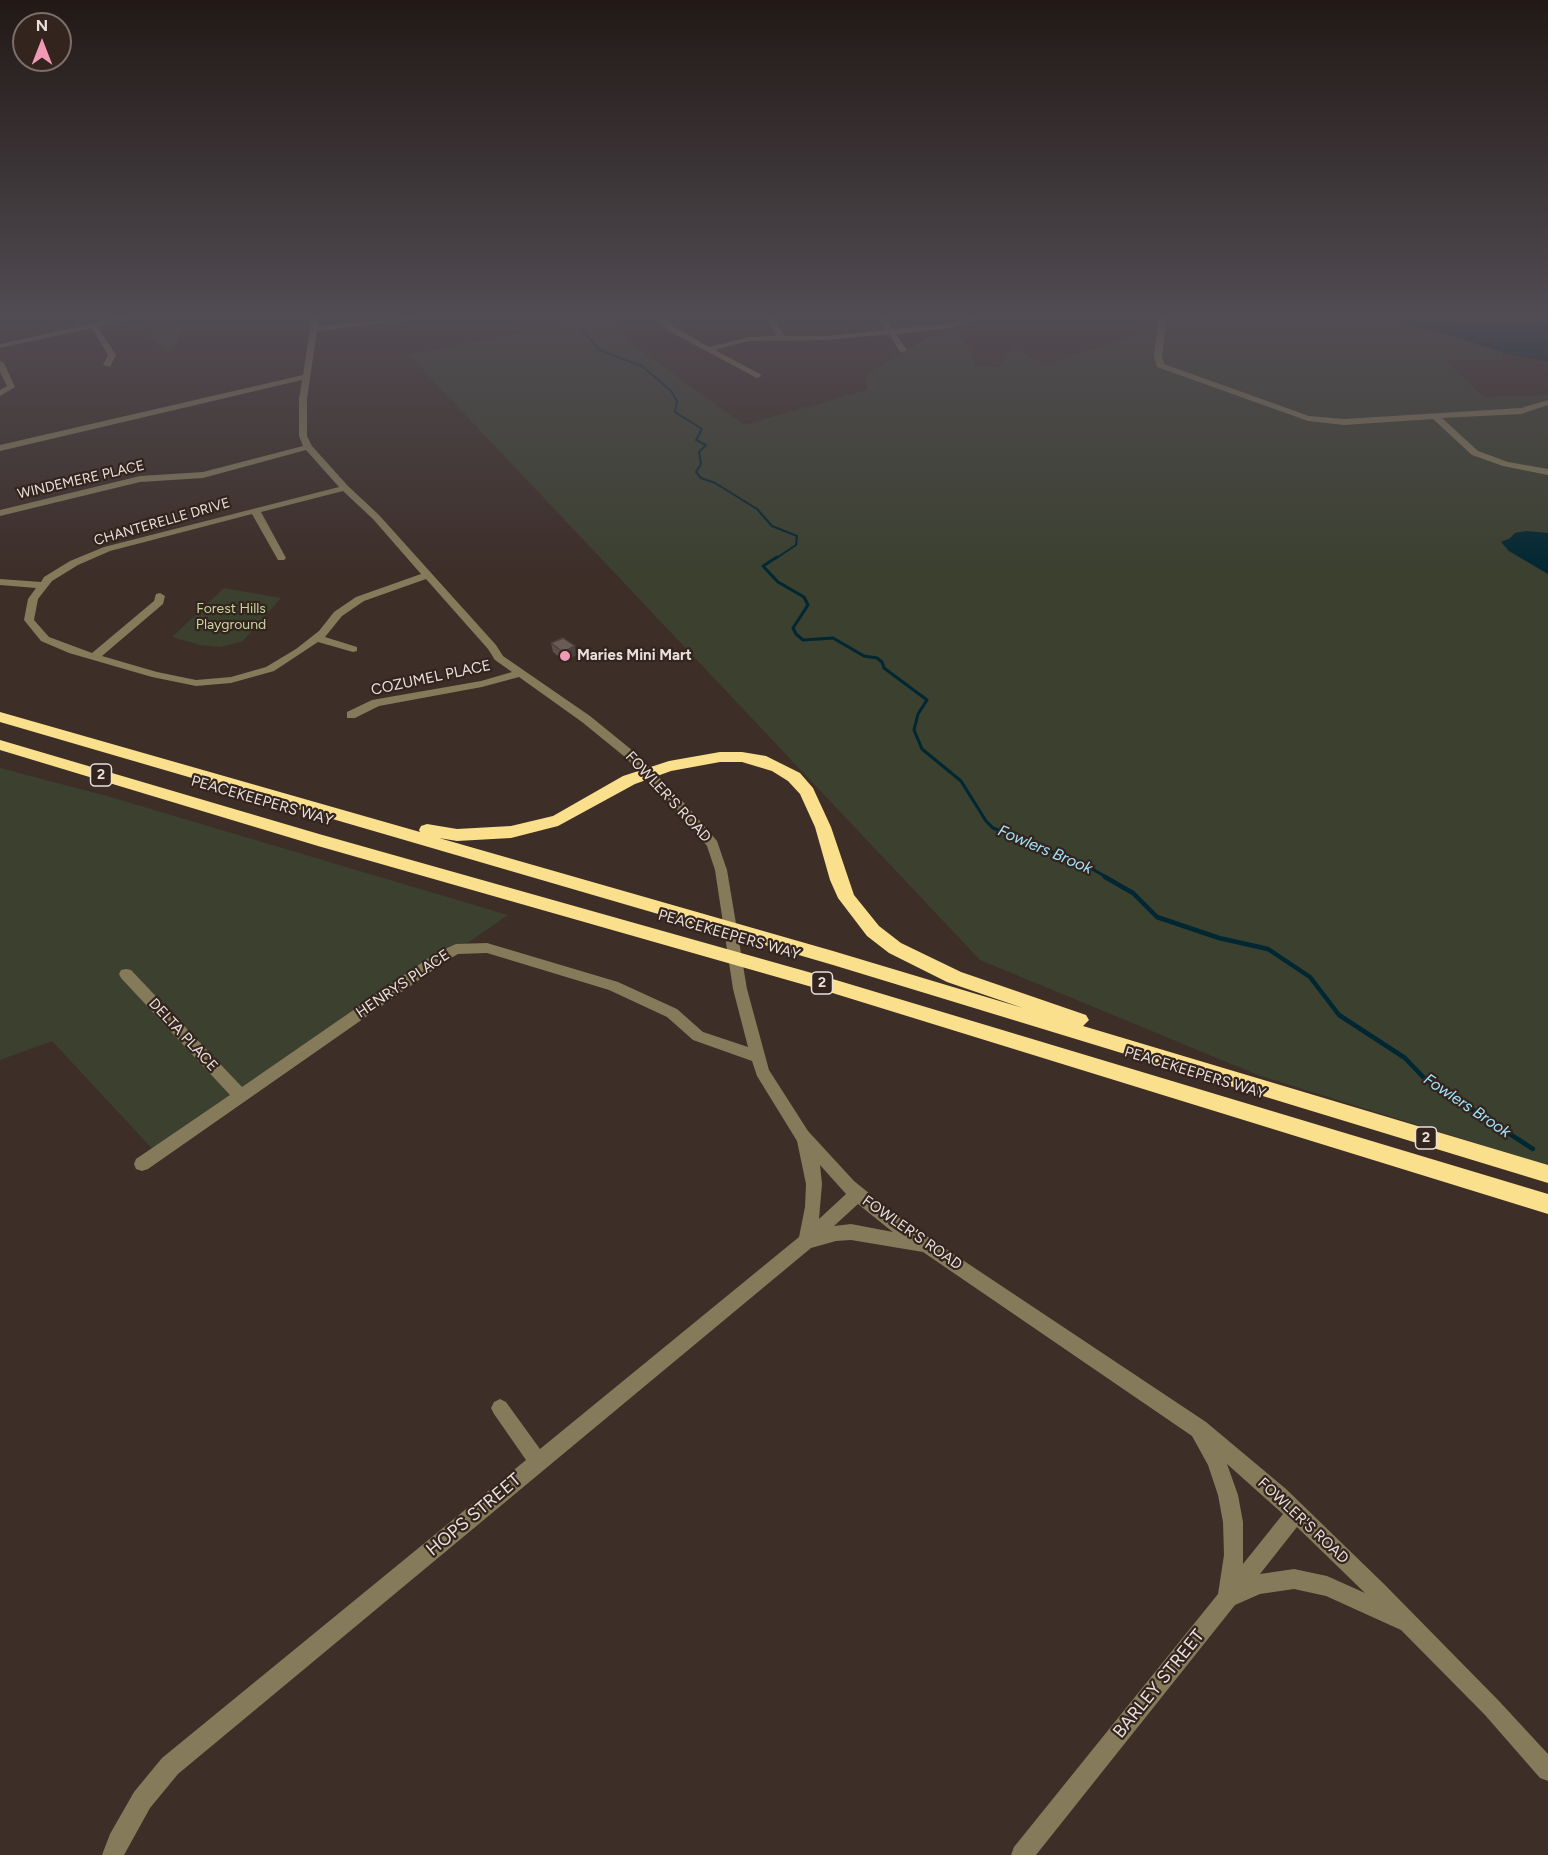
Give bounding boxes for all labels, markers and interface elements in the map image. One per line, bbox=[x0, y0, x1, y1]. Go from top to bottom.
north arrow bbox=[12, 12, 72, 72]
text: N bbox=[36, 16, 48, 35]
street label: WINDEMERE PLACE bbox=[16, 457, 146, 503]
street label: CHANTERELLE DRIVE bbox=[92, 495, 232, 549]
park label: Forest Hills Playground bbox=[196, 601, 266, 634]
place label: Maries Mini Mart bbox=[577, 647, 692, 665]
marker: Maries Mini Mart bbox=[558, 649, 572, 663]
street label: COZUMEL PLACE bbox=[370, 657, 492, 699]
street label: FOWLER'S ROAD bbox=[621, 748, 715, 846]
road number: 2 bbox=[90, 764, 112, 786]
street label: PEACEKEEPERS WAY bbox=[189, 772, 335, 830]
water label: Fowlers Brook bbox=[995, 821, 1095, 879]
street label: PEACEKEEPERS WAY bbox=[656, 906, 802, 964]
street label: HENRYS PLACE bbox=[353, 946, 453, 1022]
road number: 2 bbox=[812, 972, 832, 994]
street label: DELTA PLACE bbox=[145, 995, 221, 1075]
street label: PEACEKEEPERS WAY bbox=[1122, 1043, 1268, 1103]
water label: Fowlers Brook bbox=[1420, 1070, 1514, 1142]
road number: 2 bbox=[1416, 1127, 1436, 1149]
street label: FOWLER'S ROAD bbox=[859, 1192, 965, 1274]
street label: HOPS STREET bbox=[422, 1469, 526, 1561]
street label: FOWLER'S ROAD bbox=[1254, 1474, 1352, 1568]
street label: BARLEY STREET bbox=[1109, 1625, 1209, 1743]

